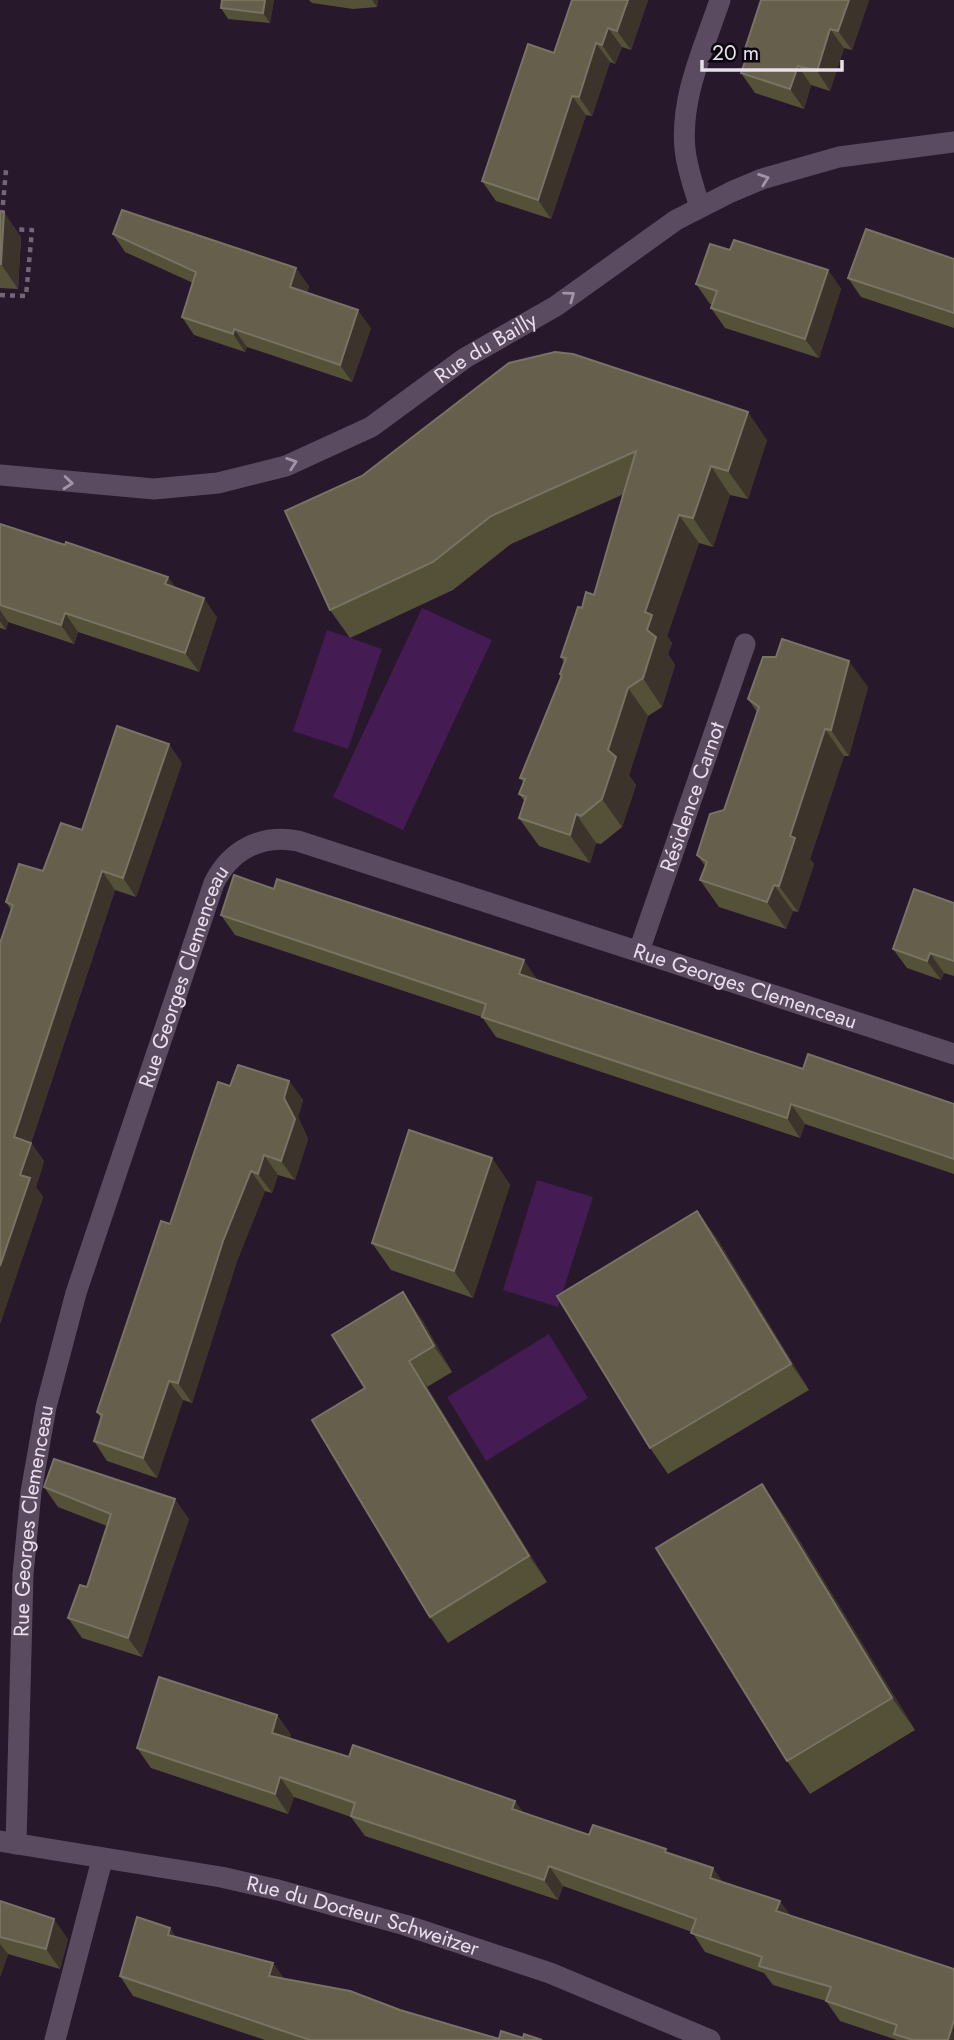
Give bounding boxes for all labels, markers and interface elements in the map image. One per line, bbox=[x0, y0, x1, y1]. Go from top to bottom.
scale bar bbox=[702, 28, 842, 72]
text: 20 m bbox=[712, 38, 759, 68]
one-way arrow bbox=[757, 173, 769, 187]
one-way arrow bbox=[562, 292, 575, 304]
street label: Rue du Bailly bbox=[428, 305, 543, 391]
one-way arrow bbox=[286, 457, 298, 471]
one-way arrow bbox=[63, 475, 74, 490]
street label: Résidence Carnot bbox=[652, 718, 732, 876]
street label: Rue Georges Clemenceau bbox=[131, 859, 236, 1091]
street label: Rue Georges Clemenceau bbox=[630, 936, 861, 1037]
street label: Rue Georges Clemenceau bbox=[6, 1403, 61, 1637]
street label: Rue du Docteur Schweitzer bbox=[244, 1868, 484, 1964]

